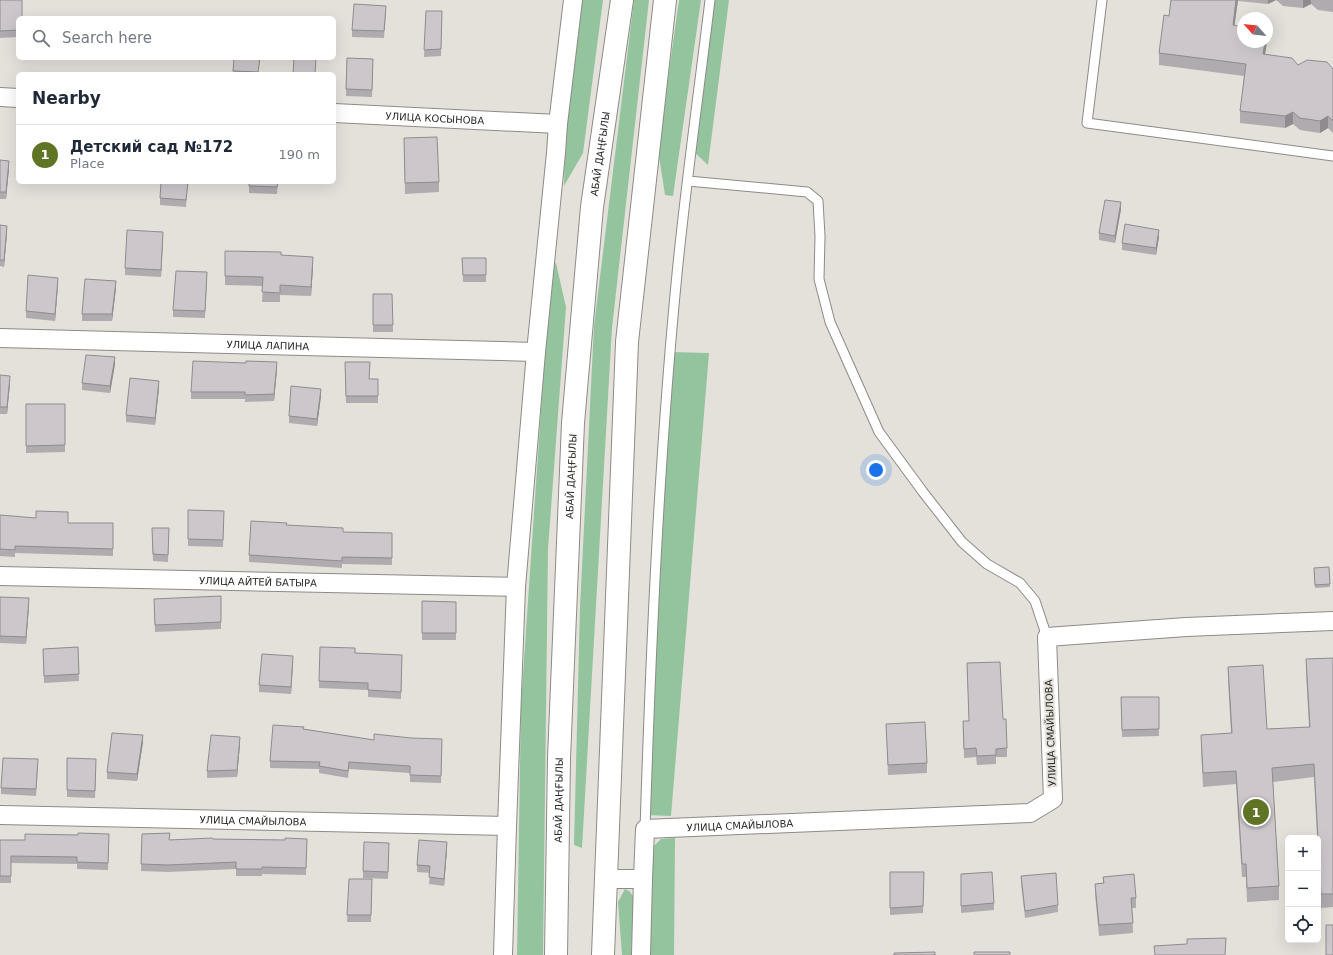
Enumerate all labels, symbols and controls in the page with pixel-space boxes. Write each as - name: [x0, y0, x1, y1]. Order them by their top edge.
- north arrow: [1237, 12, 1273, 48]
- search box: [16, 16, 336, 60]
- icon: search: [30, 27, 52, 49]
- text: Search here: [62, 29, 152, 47]
- text: Nearby: [32, 88, 101, 108]
- street label: УЛИЦА КОСЫНОВА: [385, 111, 485, 126]
- street label: АБАЙ ДАҢҒЫЛЫ: [589, 111, 612, 197]
- text: Детский сад №172: [70, 138, 233, 156]
- text: 1: [40, 147, 50, 162]
- text: 190 m: [278, 147, 320, 162]
- text: Place: [70, 156, 105, 171]
- street label: УЛИЦА ЛАПИНА: [226, 339, 310, 352]
- street label: АБАЙ ДАҢҒЫЛЫ: [564, 433, 579, 519]
- your location: [866, 460, 886, 480]
- street label: УЛИЦА АЙТЕЙ БАТЫРА: [199, 575, 317, 589]
- street label: УЛИЦА СМАЙЫЛОВА: [1042, 679, 1058, 787]
- street label: АБАЙ ДАҢҒЫЛЫ: [552, 757, 565, 843]
- pin: 1: [1243, 797, 1269, 827]
- street label: УЛИЦА СМАЙЫЛОВА: [199, 814, 307, 828]
- street label: УЛИЦА СМАЙЫЛОВА: [686, 818, 794, 833]
- map controls: [1285, 835, 1321, 943]
- button: +: [1285, 835, 1321, 871]
- button: −: [1285, 871, 1321, 907]
- button: locate: [1285, 907, 1321, 943]

